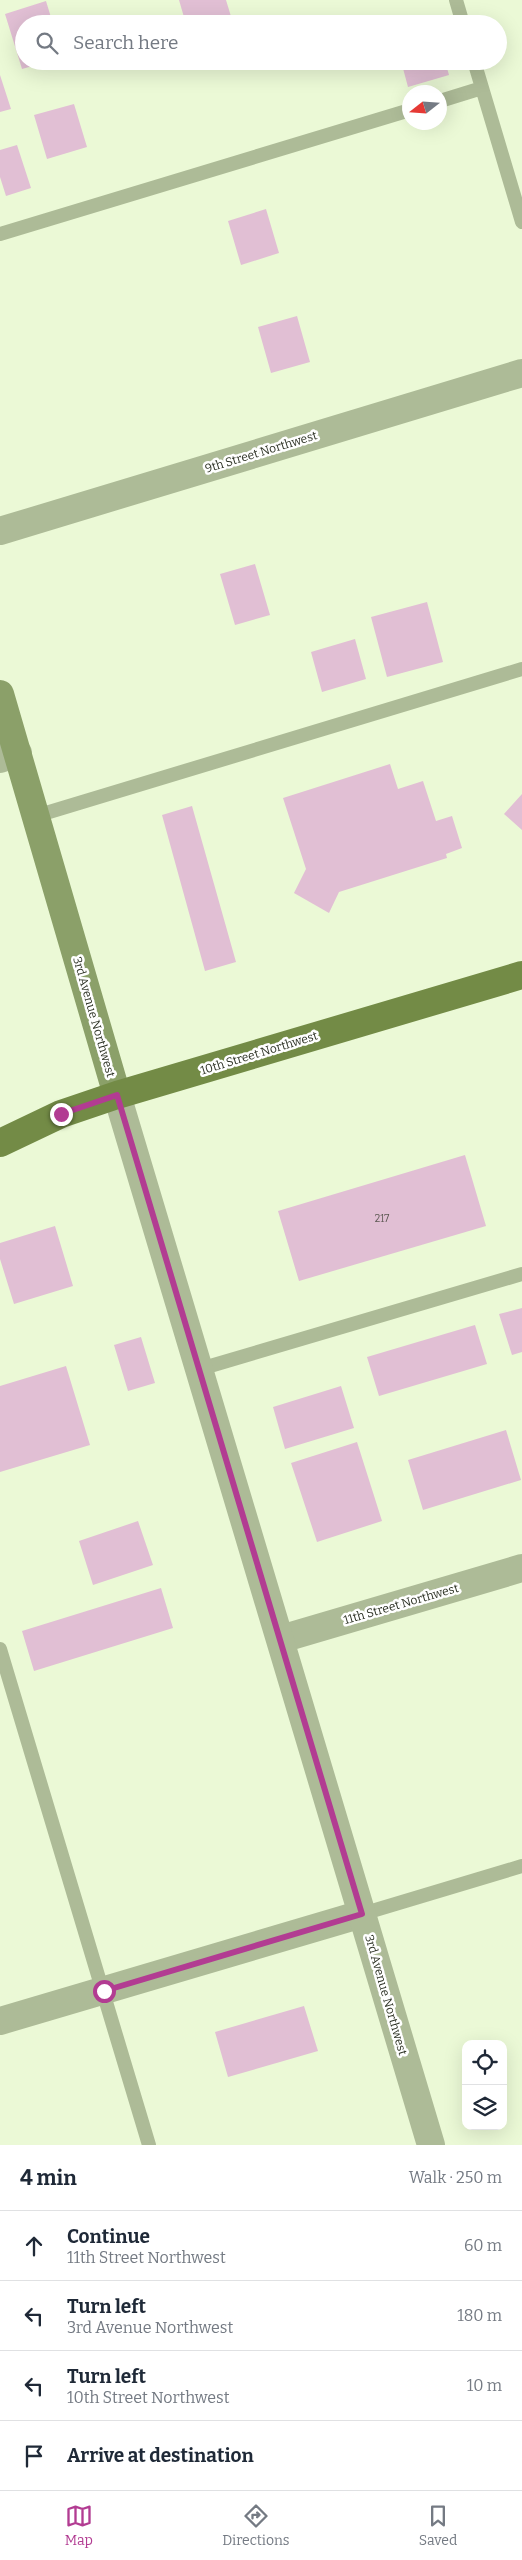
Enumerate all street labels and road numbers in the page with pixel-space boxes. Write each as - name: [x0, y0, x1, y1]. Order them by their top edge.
- street label: 9th Street Northwest: [203, 428, 319, 476]
- street label: 3rd Avenue Northwest: [70, 955, 118, 1079]
- street label: 10th Street Northwest: [199, 1028, 320, 1078]
- street label: 11th Street Northwest: [342, 1581, 461, 1627]
- street label: 3rd Avenue Northwest: [362, 1933, 410, 2057]

